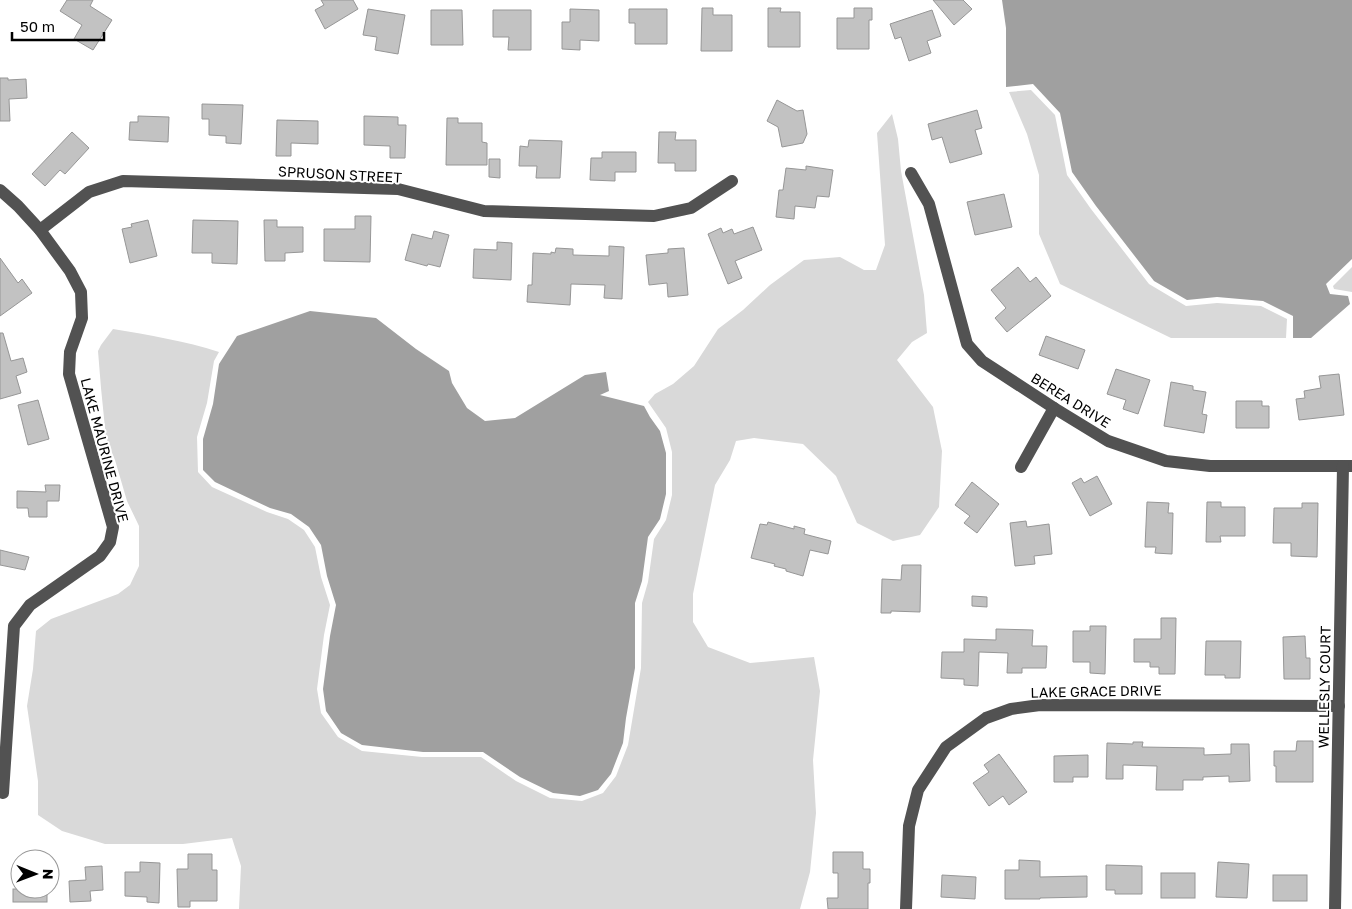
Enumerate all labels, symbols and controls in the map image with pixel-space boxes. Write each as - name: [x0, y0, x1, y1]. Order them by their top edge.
- scale bar: [12, 10, 105, 42]
- text: 50 m: [20, 17, 55, 35]
- street label: SPRUSON STREET: [278, 162, 403, 186]
- street label: BEREA DRIVE: [1028, 369, 1114, 431]
- street label: LAKE MAURINE DRIVE: [78, 376, 132, 524]
- street label: WELLESLY COURT: [1314, 625, 1334, 748]
- street label: LAKE GRACE DRIVE: [1030, 681, 1162, 701]
- north arrow: [10, 849, 60, 899]
- text: N: [40, 869, 57, 880]

